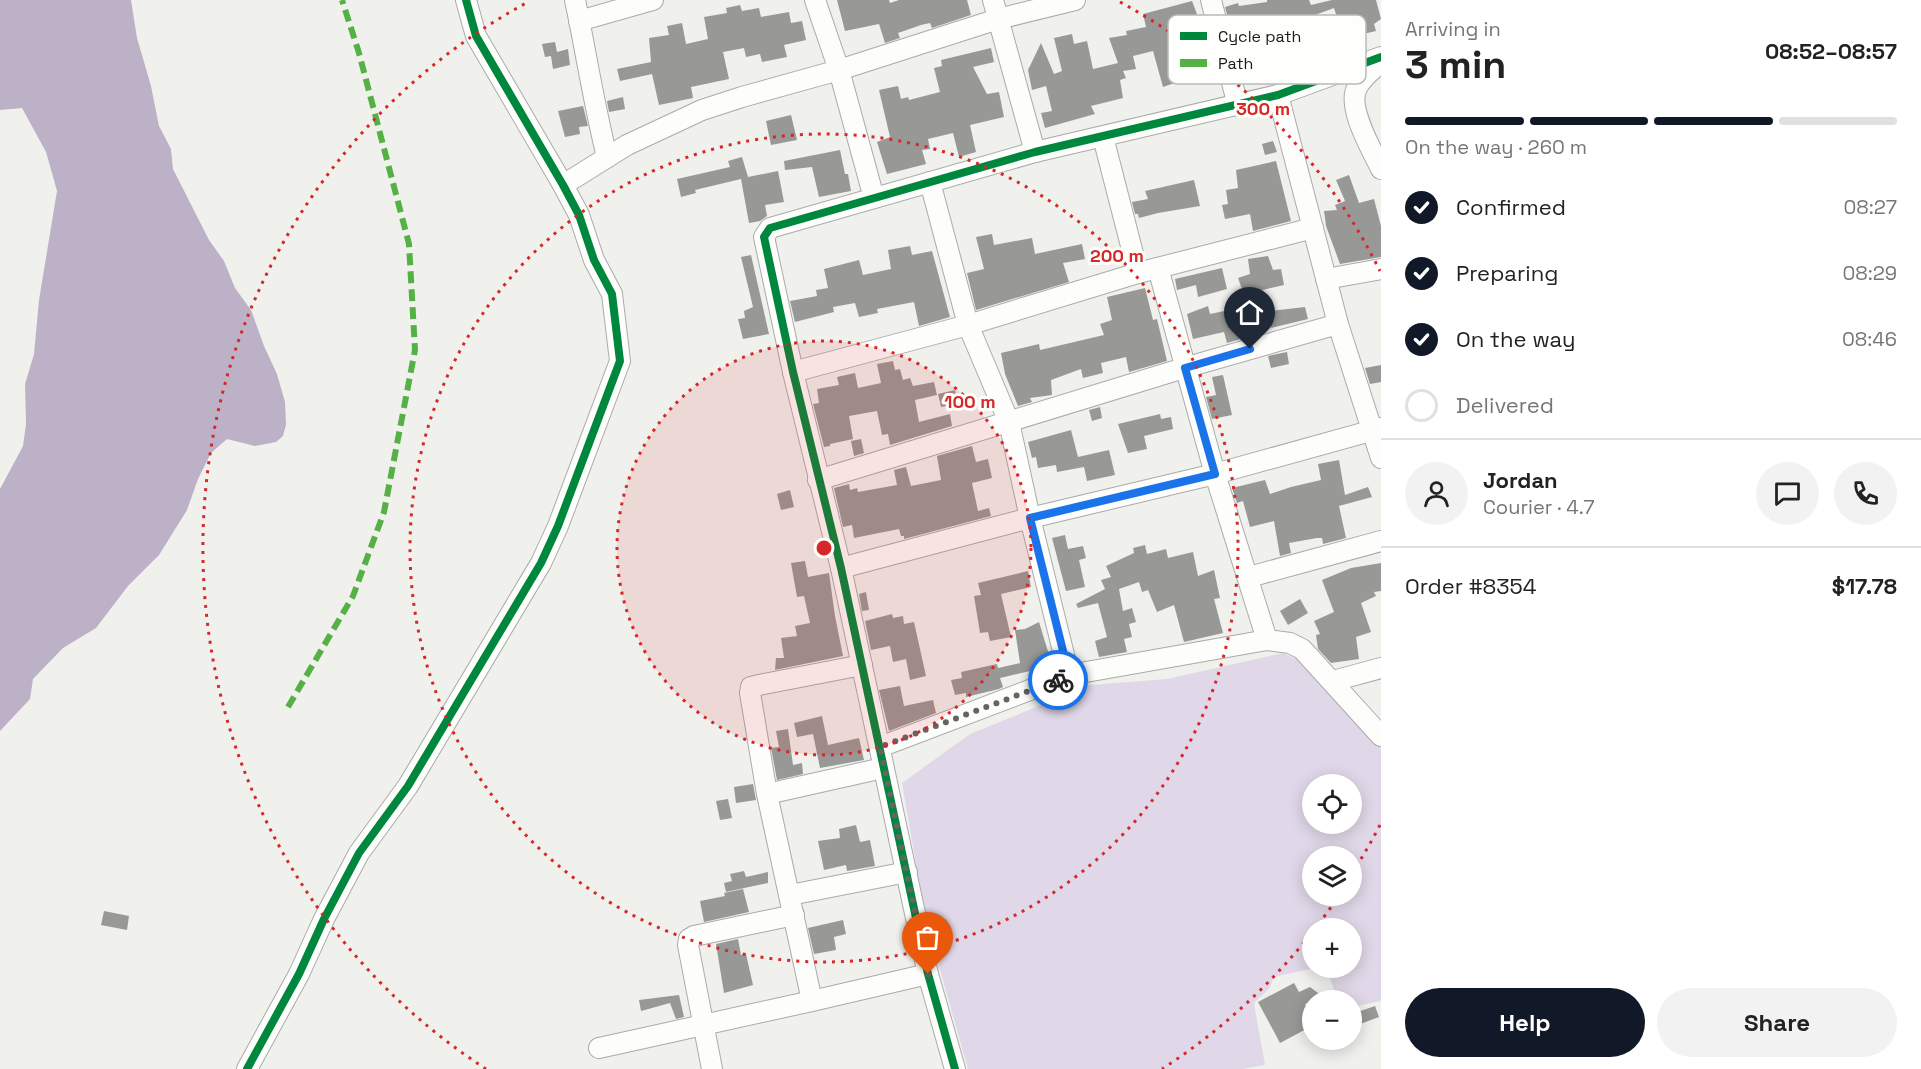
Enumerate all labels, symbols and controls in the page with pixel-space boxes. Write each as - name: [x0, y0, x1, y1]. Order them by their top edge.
- legend: [1168, 15, 1366, 84]
- text: Arriving in: [1405, 16, 1501, 42]
- text: Cycle path: [1218, 26, 1301, 47]
- text: 08:52–08:57: [1765, 37, 1897, 65]
- text: 3 min: [1405, 40, 1506, 89]
- text: Path: [1218, 53, 1253, 74]
- text: 300 m: [1236, 97, 1290, 120]
- text: On the way · 260 m: [1405, 134, 1587, 160]
- icon: check: [1405, 191, 1438, 224]
- text: Confirmed: [1456, 193, 1566, 221]
- text: 08:27: [1843, 194, 1897, 220]
- text: 200 m: [1090, 244, 1144, 267]
- icon: check: [1405, 257, 1438, 290]
- text: Preparing: [1456, 259, 1558, 287]
- text: 08:29: [1842, 260, 1897, 286]
- pin: [1224, 287, 1275, 349]
- icon: home: [1233, 296, 1266, 329]
- icon: check: [1405, 323, 1438, 356]
- text: On the way: [1456, 325, 1575, 353]
- text: 08:46: [1842, 326, 1897, 352]
- text: 100 m: [944, 390, 996, 413]
- text: Delivered: [1456, 391, 1554, 419]
- button: person: [1405, 462, 1468, 525]
- button: chat: [1756, 462, 1819, 525]
- button: phone: [1834, 462, 1897, 525]
- text: Jordan: [1483, 466, 1558, 494]
- text: Courier · 4.7: [1483, 494, 1594, 520]
- centre of rings: [814, 538, 834, 558]
- text: Order #8354: [1405, 572, 1537, 600]
- text: $17.78: [1832, 572, 1897, 600]
- courier: [1028, 650, 1088, 710]
- icon: bike: [1042, 664, 1075, 697]
- map controls: [1302, 774, 1362, 1050]
- button: locate: [1302, 774, 1362, 834]
- button: layers: [1302, 846, 1362, 906]
- pin: [902, 912, 953, 974]
- button: +: [1302, 918, 1362, 978]
- icon: bag: [911, 921, 944, 954]
- button: Help: [1405, 988, 1645, 1057]
- button: Share: [1657, 988, 1897, 1057]
- button: −: [1302, 990, 1362, 1050]

